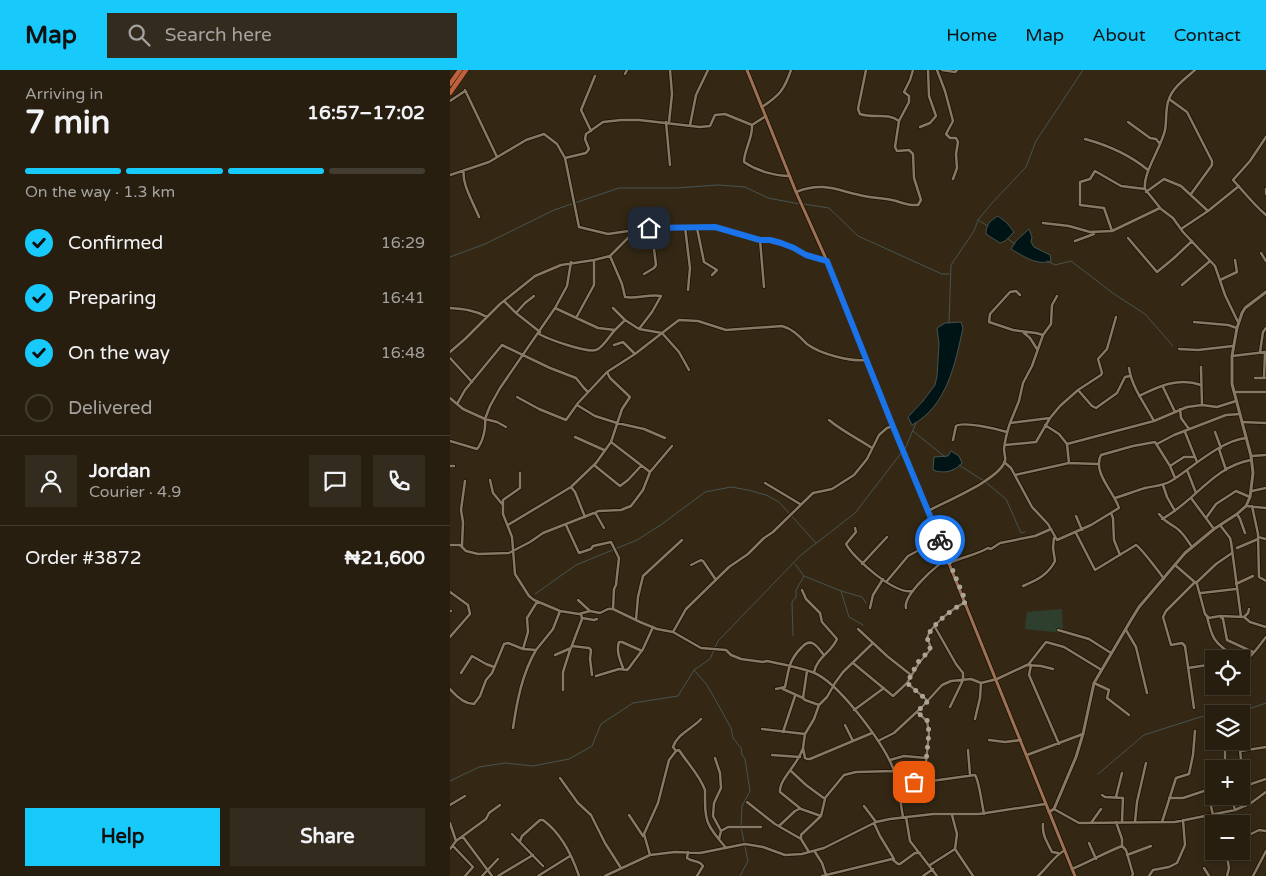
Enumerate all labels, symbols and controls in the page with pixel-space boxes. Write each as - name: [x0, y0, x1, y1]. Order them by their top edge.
- search box: [107, 13, 457, 58]
- text: Map: [25, 21, 77, 50]
- icon: search: [125, 21, 153, 49]
- text: Search here: [165, 24, 272, 46]
- text: Home: [946, 24, 997, 46]
- text: Map: [1025, 24, 1064, 46]
- text: About: [1092, 24, 1146, 46]
- text: Contact: [1174, 24, 1241, 46]
- text: Arriving in: [25, 84, 103, 104]
- text: 16:57–17:02: [307, 102, 425, 124]
- text: 7 min: [25, 104, 110, 142]
- text: On the way · 1.3 km: [25, 182, 175, 202]
- pin: [628, 207, 670, 249]
- icon: home: [635, 214, 663, 242]
- icon: check: [25, 229, 53, 257]
- text: Confirmed: [68, 232, 163, 254]
- text: 16:29: [381, 233, 425, 253]
- icon: check: [25, 284, 53, 312]
- text: Preparing: [68, 287, 157, 309]
- text: 16:41: [381, 288, 425, 308]
- icon: check: [25, 339, 53, 367]
- text: On the way: [68, 342, 170, 364]
- text: 16:48: [381, 343, 425, 363]
- text: Delivered: [68, 397, 153, 419]
- button: person: [25, 455, 77, 507]
- button: chat: [309, 455, 361, 507]
- button: phone: [373, 455, 425, 507]
- text: Jordan: [89, 460, 151, 482]
- text: Courier · 4.9: [89, 482, 181, 502]
- courier: [915, 515, 965, 565]
- icon: bike: [926, 526, 954, 554]
- text: Order #3872: [25, 547, 142, 569]
- text: ₦21,600: [344, 547, 425, 569]
- map controls: [1205, 650, 1250, 860]
- button: locate: [1205, 650, 1250, 695]
- button: layers: [1205, 705, 1250, 750]
- button: +: [1205, 760, 1250, 805]
- pin: [893, 761, 935, 803]
- icon: bag: [900, 768, 928, 796]
- button: Help: [25, 808, 220, 866]
- button: Share: [230, 808, 425, 866]
- button: −: [1205, 815, 1250, 860]

